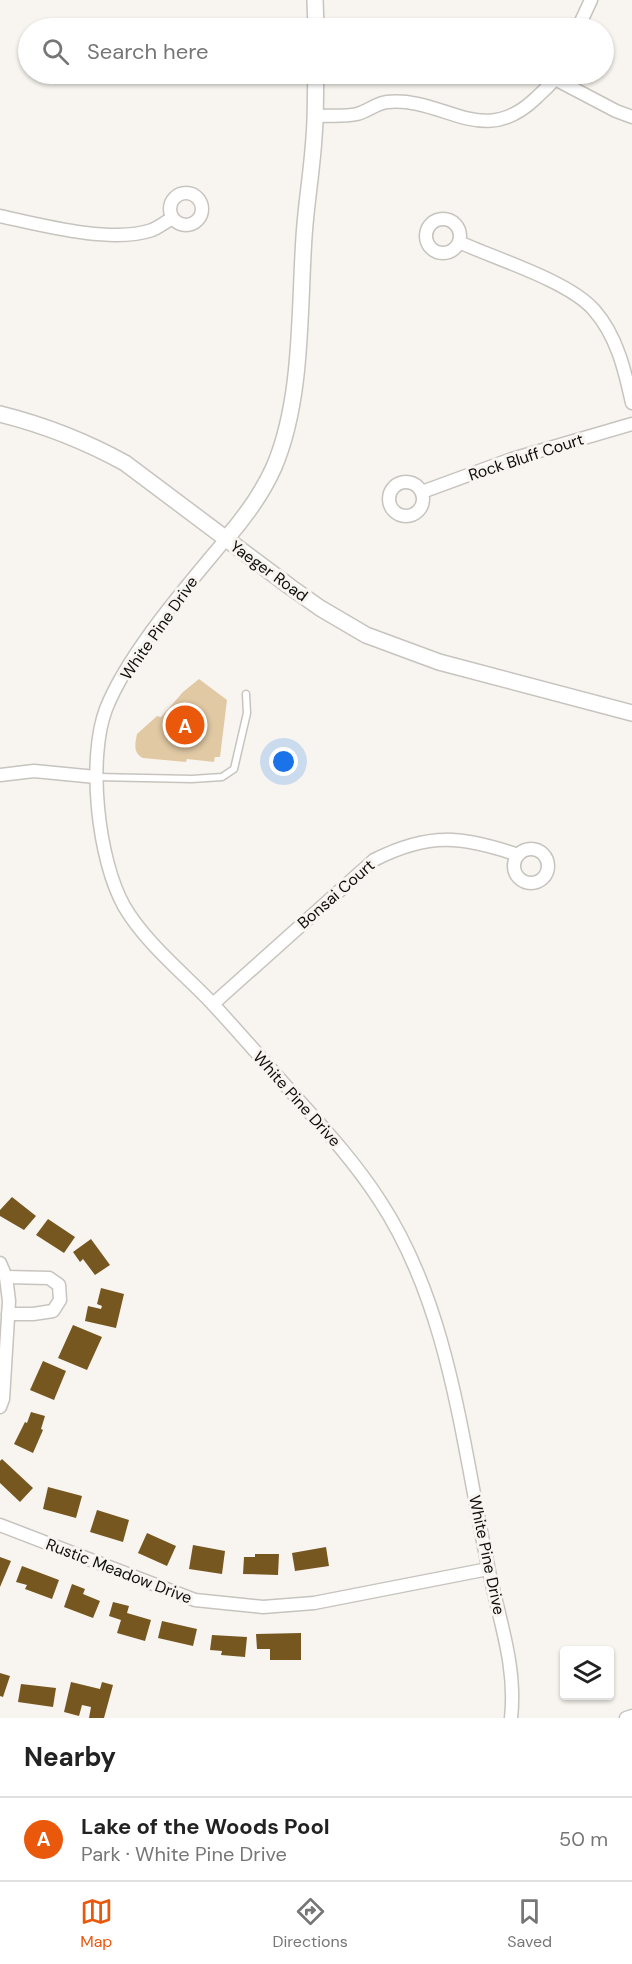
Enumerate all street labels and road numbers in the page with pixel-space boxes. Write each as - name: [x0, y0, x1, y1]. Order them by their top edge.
- street label: Rock Bluff Court: [466, 428, 586, 486]
- street label: Yaeger Road: [226, 536, 312, 606]
- street label: White Pine Drive: [116, 572, 202, 684]
- street label: Bonsai Court: [293, 855, 379, 933]
- street label: White Pine Drive: [249, 1047, 345, 1151]
- street label: White Pine Drive: [464, 1493, 510, 1617]
- street label: Rustic Meadow Drive: [43, 1533, 195, 1609]

